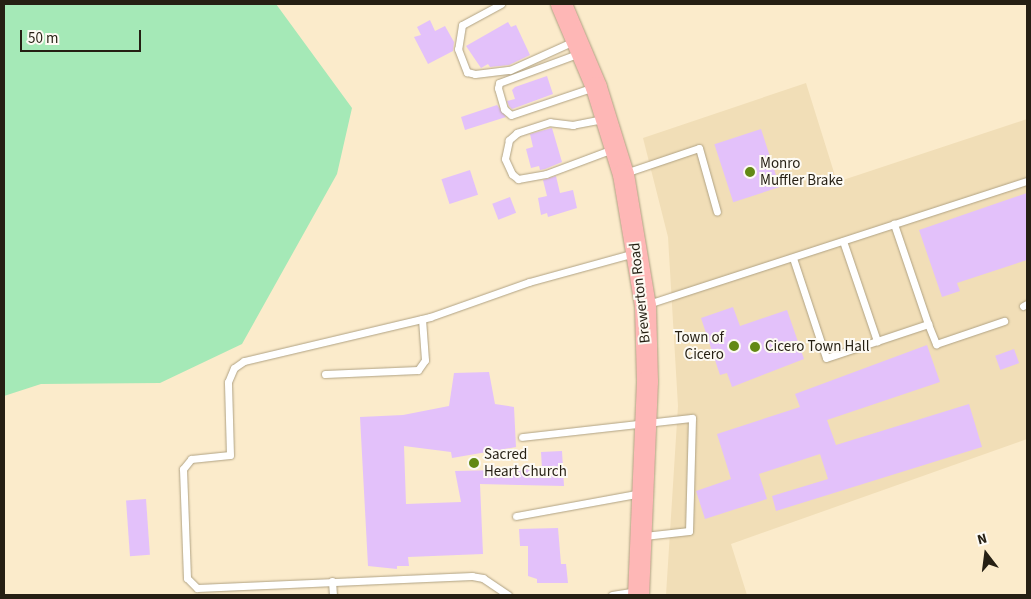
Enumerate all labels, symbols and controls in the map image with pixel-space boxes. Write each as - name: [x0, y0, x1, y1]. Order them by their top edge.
- scale bar: [22, 20, 144, 52]
- text: 50 m: [28, 28, 58, 49]
- place label: Monro Muffler Brake: [760, 154, 843, 189]
- marker: Monro Muffler Brake: [744, 166, 756, 178]
- street label: Brewerton Road: [626, 242, 654, 344]
- place label: Town of Cicero: [674, 328, 724, 363]
- place label: Cicero Town Hall: [765, 338, 870, 356]
- marker: Town of Cicero: [728, 340, 740, 352]
- marker: Cicero Town Hall: [749, 341, 761, 353]
- place label: Sacred Heart Church: [484, 445, 567, 480]
- marker: Sacred Heart Church: [468, 457, 480, 469]
- north arrow: [961, 529, 1011, 579]
- text: N: [975, 529, 989, 550]

